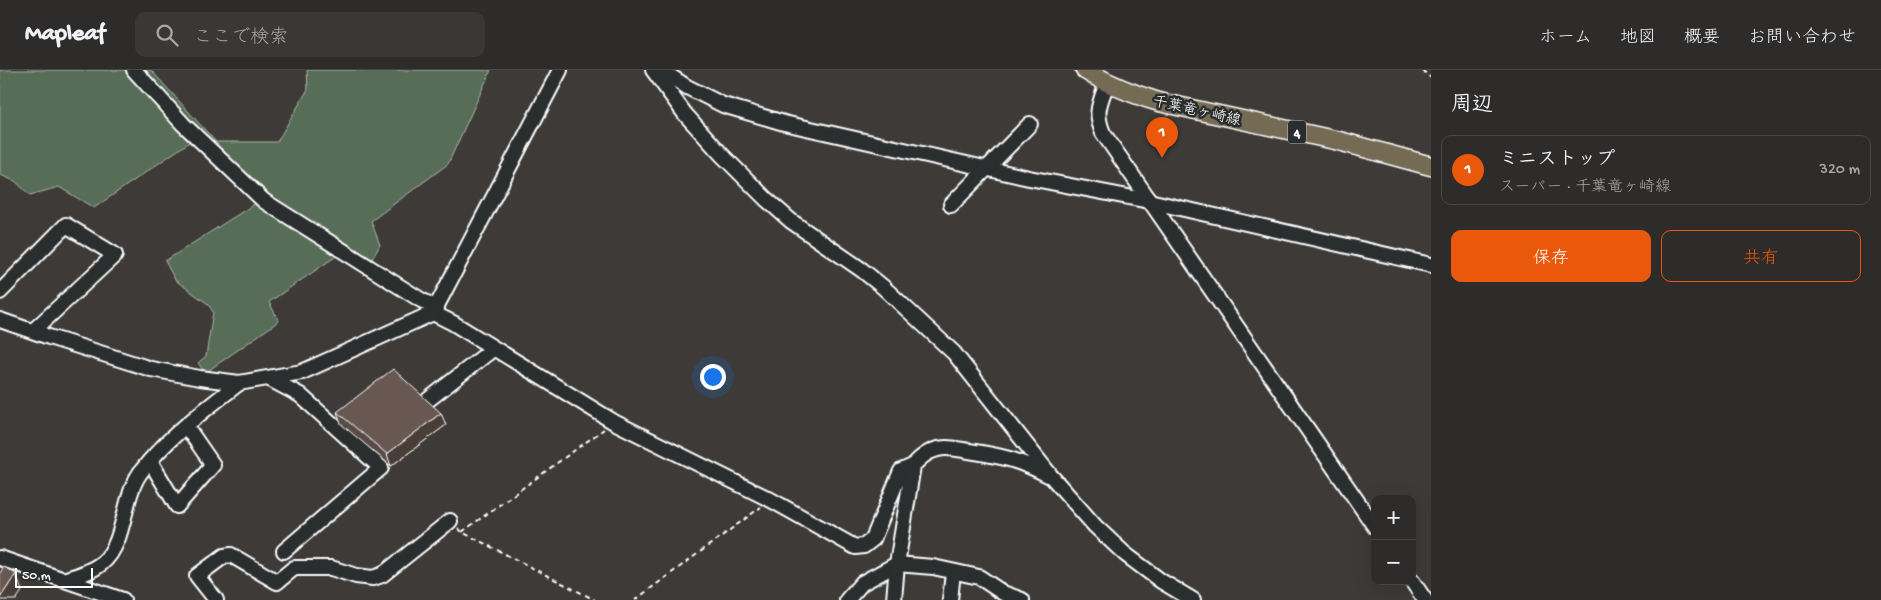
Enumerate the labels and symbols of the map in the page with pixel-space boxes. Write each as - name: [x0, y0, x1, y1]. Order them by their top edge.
- street label: 千葉竜ヶ崎線: [1151, 92, 1243, 131]
- pin: 1: [1146, 117, 1178, 158]
- road number: 4: [1288, 121, 1306, 144]
- your location: [700, 364, 726, 390]
- scale bar: [15, 565, 92, 588]

